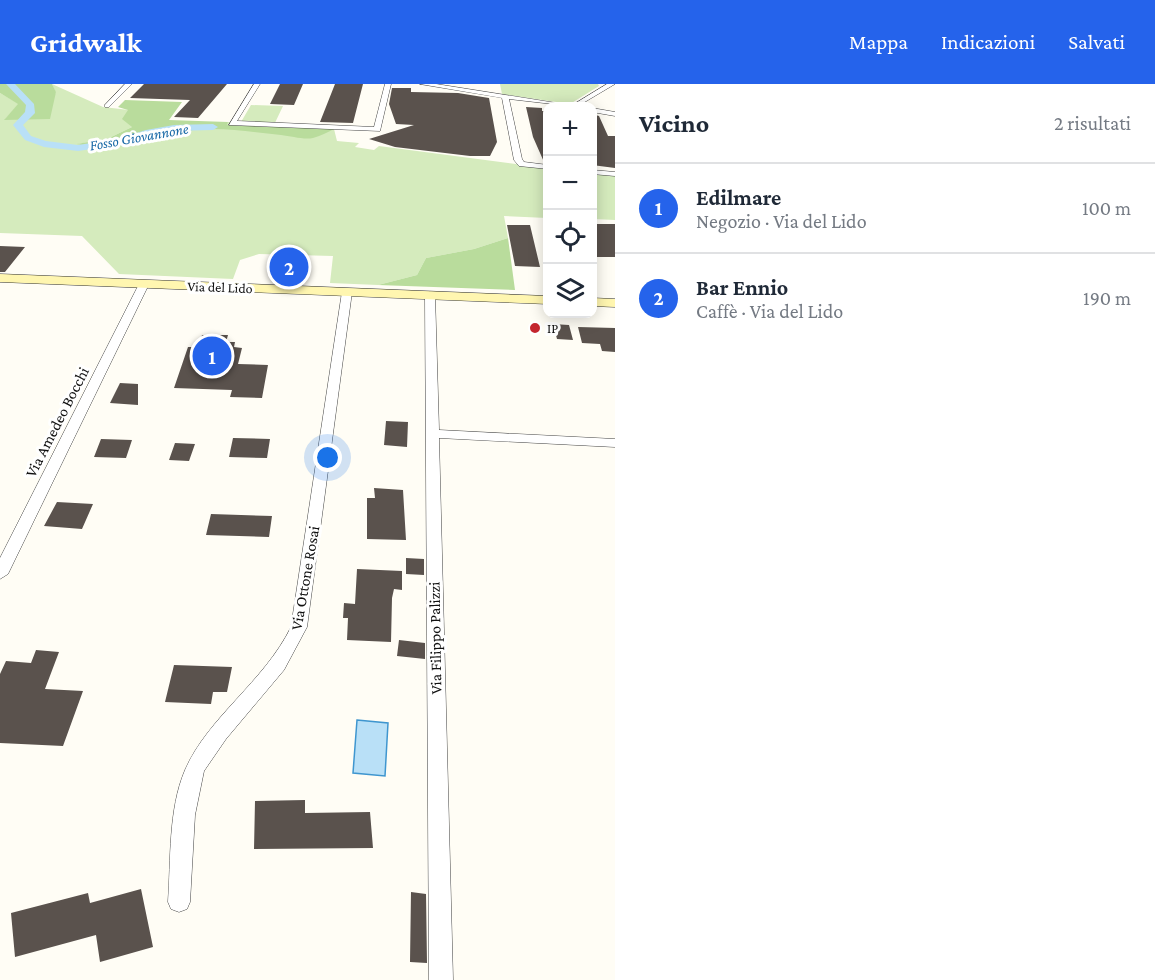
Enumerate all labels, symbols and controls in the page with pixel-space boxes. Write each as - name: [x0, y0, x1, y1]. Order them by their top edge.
- text: Gridwalk: [30, 27, 142, 58]
- text: Mappa: [849, 30, 908, 54]
- text: Indicazioni: [941, 30, 1035, 54]
- text: Salvati: [1068, 30, 1125, 54]
- map controls: [543, 102, 597, 318]
- button: +: [543, 102, 597, 156]
- text: Vicino: [639, 109, 709, 138]
- text: 2 risultati: [1054, 112, 1131, 134]
- water label: Fosso Giovannone: [88, 120, 190, 154]
- button: −: [543, 156, 597, 210]
- text: Edilmare: [696, 185, 781, 210]
- text: 1: [655, 197, 662, 219]
- text: 100 m: [1082, 197, 1131, 219]
- button: locate: [543, 210, 597, 264]
- text: Negozio · Via del Lido: [696, 210, 867, 232]
- pin: 2: [270, 244, 308, 290]
- button: layers: [543, 264, 597, 318]
- text: Bar Ennio: [696, 275, 788, 300]
- street label: Via del Lido: [187, 278, 253, 296]
- text: 2: [653, 287, 664, 309]
- text: 190 m: [1083, 287, 1131, 309]
- text: Caffè · Via del Lido: [696, 300, 843, 322]
- place label: IP: [547, 320, 558, 336]
- marker: IP: [528, 321, 542, 335]
- pin: 1: [192, 334, 232, 378]
- street label: Via Amedeo Bocchi: [22, 364, 92, 480]
- your location: [313, 443, 342, 472]
- street label: Via Ottone Rosai: [287, 524, 323, 632]
- street label: Via Filippo Palizzi: [426, 581, 445, 695]

